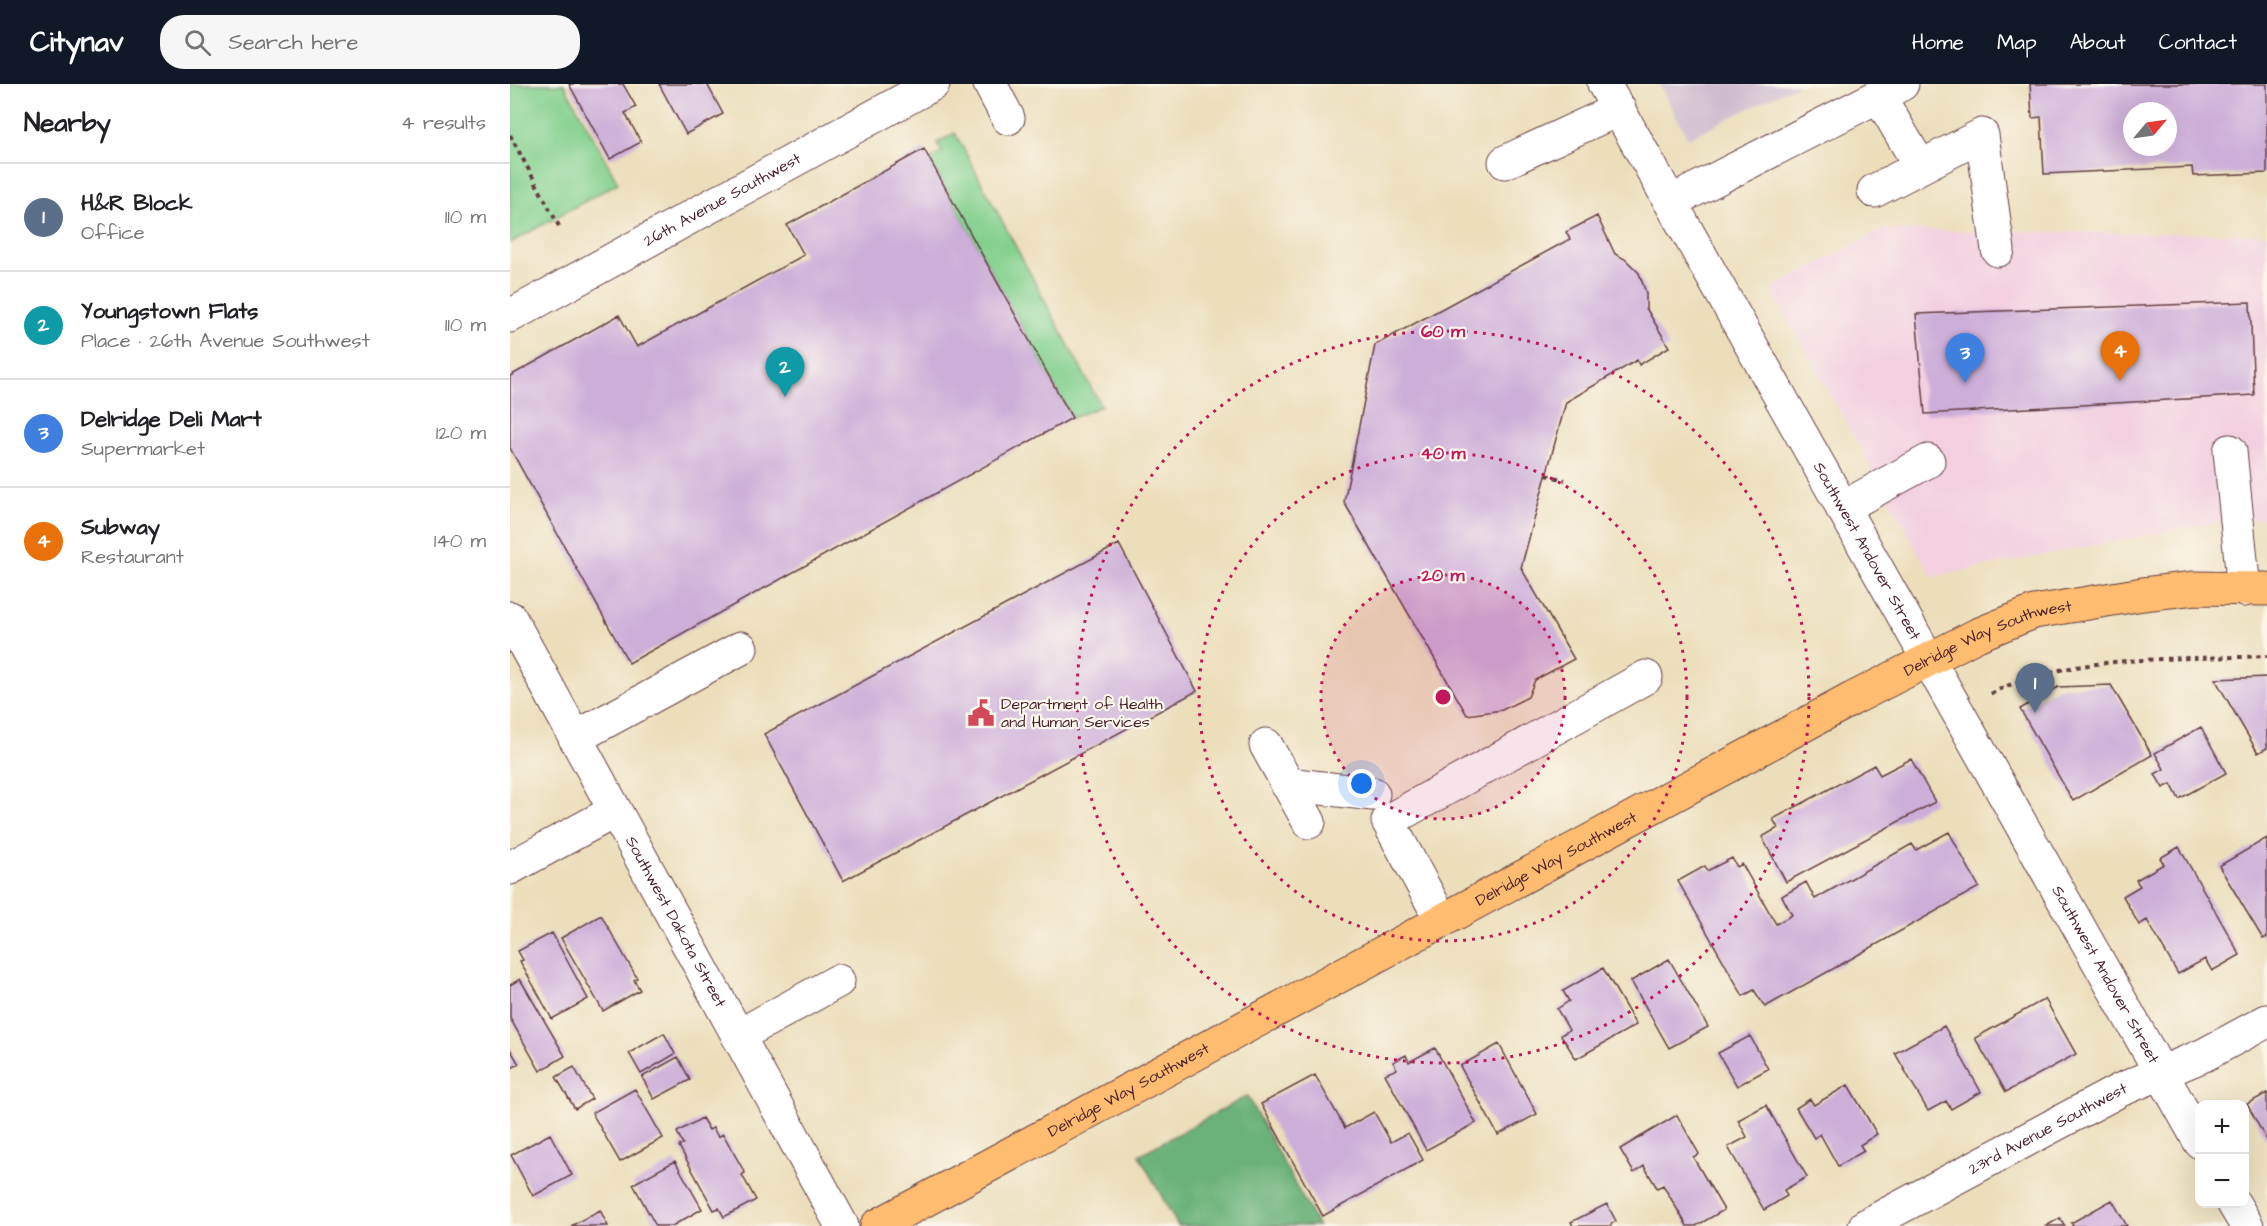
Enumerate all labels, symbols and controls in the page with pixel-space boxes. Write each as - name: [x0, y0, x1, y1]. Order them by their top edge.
- search box: [160, 15, 580, 69]
- text: Citynav: [30, 23, 124, 62]
- icon: search: [181, 26, 214, 59]
- text: Search here: [229, 27, 358, 58]
- text: Home: [1912, 28, 1964, 57]
- text: Map: [1997, 28, 2037, 57]
- text: About: [2070, 28, 2126, 57]
- text: Contact: [2159, 28, 2237, 57]
- north arrow: [2123, 102, 2177, 156]
- text: Nearby: [24, 105, 111, 141]
- text: 4 results: [401, 109, 486, 137]
- street label: 26th Avenue Southwest: [640, 147, 805, 252]
- text: H&R Block: [81, 188, 192, 219]
- text: 1: [42, 203, 45, 231]
- text: 110 m: [445, 203, 486, 231]
- text: Office: [81, 219, 145, 247]
- text: Youngstown Flats: [81, 296, 258, 327]
- text: 2: [38, 311, 49, 339]
- text: 110 m: [445, 311, 486, 339]
- text: 60 m: [1421, 319, 1466, 344]
- text: Place · 26th Avenue Southwest: [81, 327, 370, 355]
- pin: 4: [2100, 332, 2140, 381]
- pin: 3: [1946, 334, 1984, 383]
- pin: 2: [766, 348, 804, 397]
- text: Delridge Deli Mart: [81, 404, 262, 435]
- text: 3: [38, 419, 49, 447]
- text: 120 m: [436, 419, 486, 447]
- text: Supermarket: [81, 435, 205, 463]
- text: 40 m: [1421, 441, 1466, 466]
- street label: Southwest Andover Street: [1808, 458, 1926, 645]
- text: Subway: [81, 512, 160, 543]
- text: 4: [37, 527, 50, 555]
- text: 140 m: [434, 527, 486, 555]
- text: Restaurant: [81, 543, 184, 571]
- text: 20 m: [1421, 563, 1465, 588]
- street label: Delridge Way Southwest: [1900, 595, 2074, 682]
- pin: 1: [2016, 664, 2054, 713]
- centre of rings: [1433, 687, 1453, 707]
- place label: Department of Health and Human Services: [1001, 693, 1163, 733]
- public building icon: Department of Health and Human Services: [966, 698, 996, 728]
- your location: [1347, 769, 1376, 798]
- street label: Delridge Way Southwest: [1471, 806, 1641, 912]
- street label: Southwest Dakota Street: [620, 832, 732, 1012]
- street label: Southwest Andover Street: [2047, 881, 2165, 1068]
- street label: Delridge Way Southwest: [1044, 1037, 1214, 1143]
- street label: 23rd Avenue Southwest: [1964, 1077, 2131, 1180]
- map controls: [2195, 1100, 2249, 1208]
- button: +: [2195, 1100, 2249, 1154]
- button: −: [2195, 1154, 2249, 1208]

